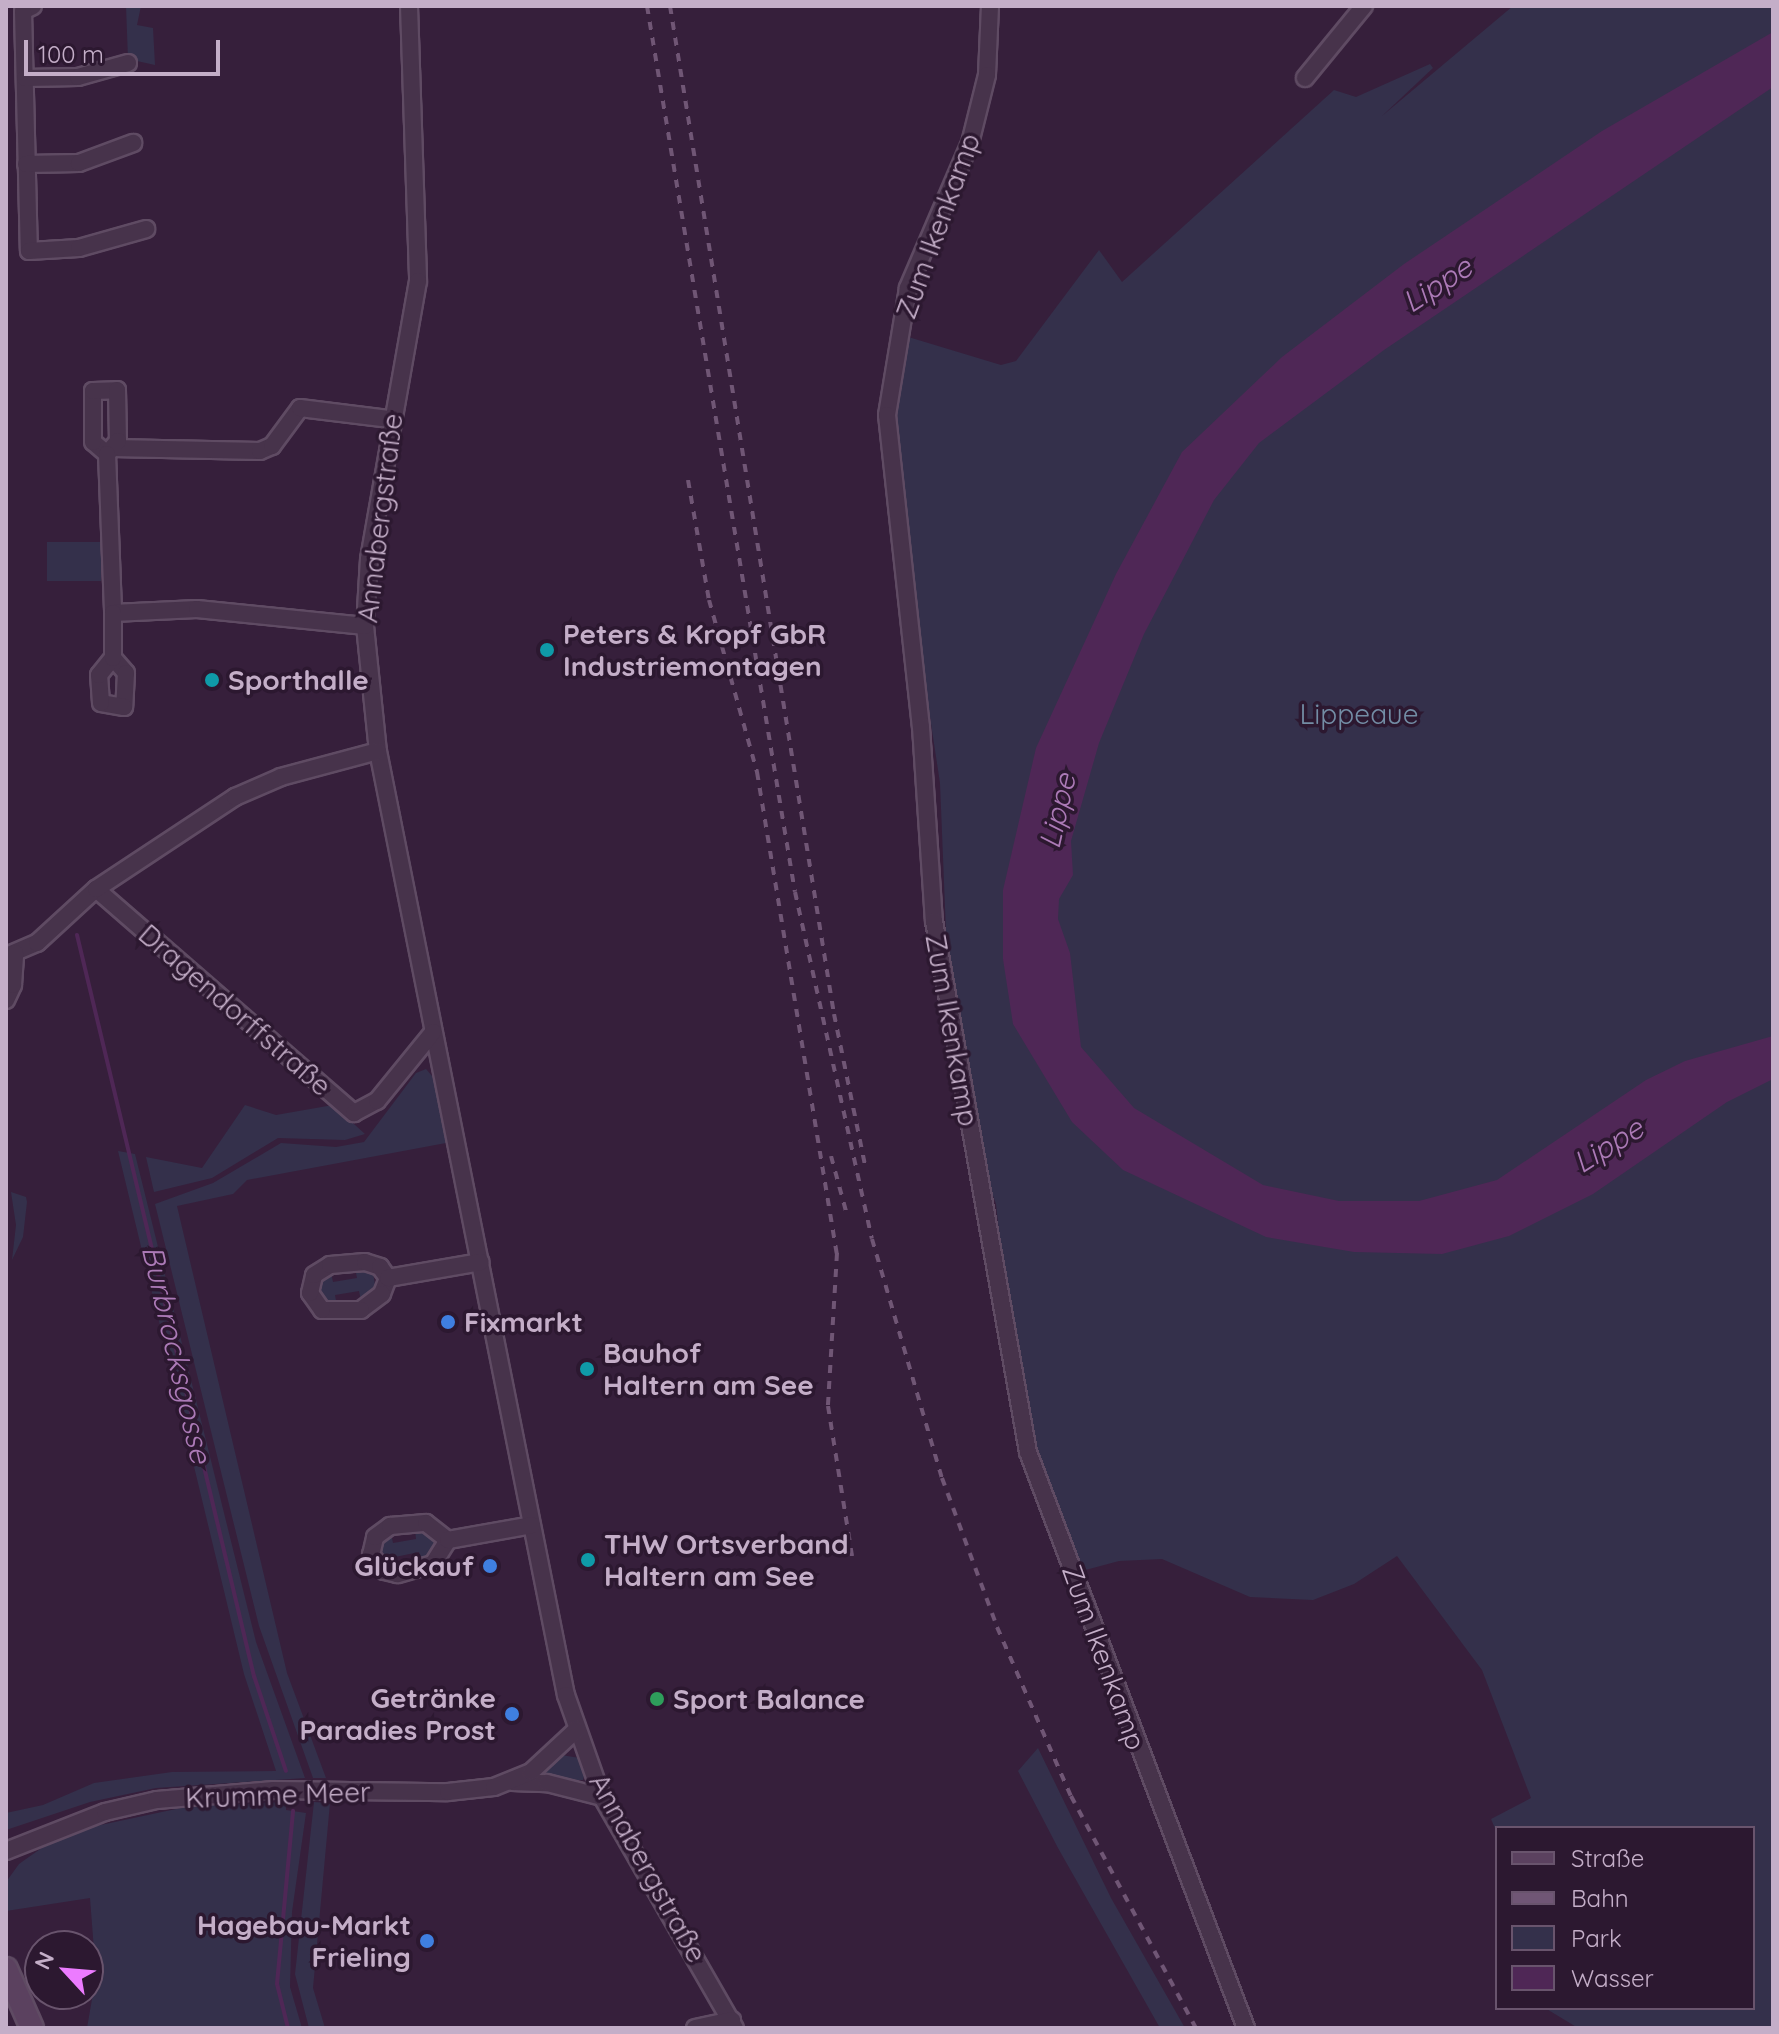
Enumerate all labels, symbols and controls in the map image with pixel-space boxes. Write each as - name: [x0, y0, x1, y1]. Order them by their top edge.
- scale bar: [28, 24, 224, 74]
- text: 100 m: [38, 39, 104, 69]
- street label: Zum Ikenkamp: [889, 129, 987, 323]
- water label: Lippe: [1395, 248, 1479, 320]
- street label: Annabergstraße: [350, 411, 410, 625]
- place label: Peters & Kropf GbR Industriemontagen: [563, 617, 826, 683]
- marker: Peters & Kropf GbR Industriemontagen: [538, 641, 556, 659]
- place label: Sporthalle: [228, 663, 369, 697]
- marker: Sporthalle: [203, 671, 221, 689]
- park label: Lippeaue: [1299, 697, 1419, 731]
- water label: Lippe: [1031, 770, 1083, 852]
- street label: Dragendorffstraße: [132, 917, 338, 1103]
- street label: Zum Ikenkamp: [919, 931, 985, 1129]
- water label: Lippe: [1566, 1110, 1650, 1180]
- water label: Burbrocksgosse: [134, 1242, 220, 1466]
- place label: Fixmarkt: [464, 1305, 583, 1339]
- marker: Fixmarkt: [439, 1313, 457, 1331]
- place label: Bauhof Haltern am See: [603, 1336, 814, 1402]
- marker: Bauhof Haltern am See: [578, 1360, 596, 1378]
- place label: THW Ortsverband Haltern am See: [604, 1527, 849, 1593]
- place label: Glückauf: [354, 1549, 474, 1583]
- marker: THW Ortsverband Haltern am See: [579, 1551, 597, 1569]
- marker: Glückauf: [481, 1557, 499, 1575]
- street label: Zum Ikenkamp: [1055, 1560, 1153, 1754]
- place label: Getränke Paradies Prost: [299, 1681, 496, 1747]
- place label: Sport Balance: [673, 1682, 865, 1716]
- marker: Sport Balance: [648, 1690, 666, 1708]
- marker: Getränke Paradies Prost: [503, 1705, 521, 1723]
- street label: Annabergstraße: [582, 1768, 714, 1968]
- street label: Krumme Meer: [185, 1775, 371, 1815]
- legend: [1495, 1826, 1755, 2010]
- text: Straße: [1571, 1843, 1644, 1873]
- text: Bahn: [1571, 1883, 1629, 1913]
- place label: Hagebau-Markt Frieling: [197, 1908, 411, 1974]
- text: Park: [1571, 1923, 1622, 1953]
- north arrow: [24, 1930, 104, 2010]
- marker: Hagebau-Markt Frieling: [418, 1932, 436, 1950]
- text: N: [28, 1947, 60, 1974]
- text: Wasser: [1571, 1963, 1654, 1993]

